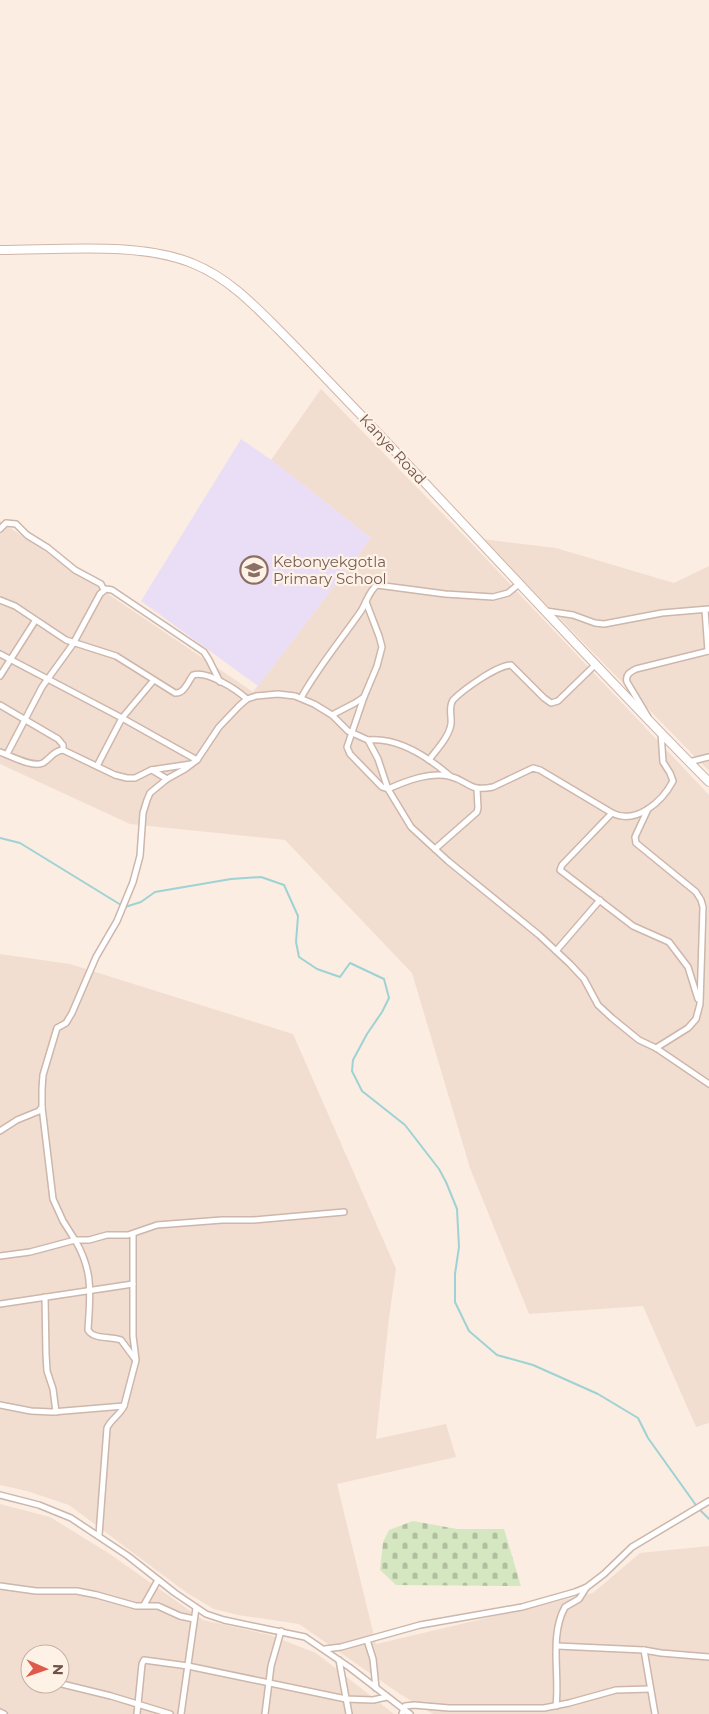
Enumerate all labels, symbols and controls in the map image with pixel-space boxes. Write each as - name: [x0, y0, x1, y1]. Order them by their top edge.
- street label: Kanye Road: [356, 410, 430, 488]
- place label: Kebonyekgotla Primary School: [273, 552, 387, 588]
- school or university icon: Kebonyekgotla Primary School: [239, 555, 269, 585]
- north arrow: [20, 1644, 70, 1694]
- text: N: [49, 1663, 67, 1675]

